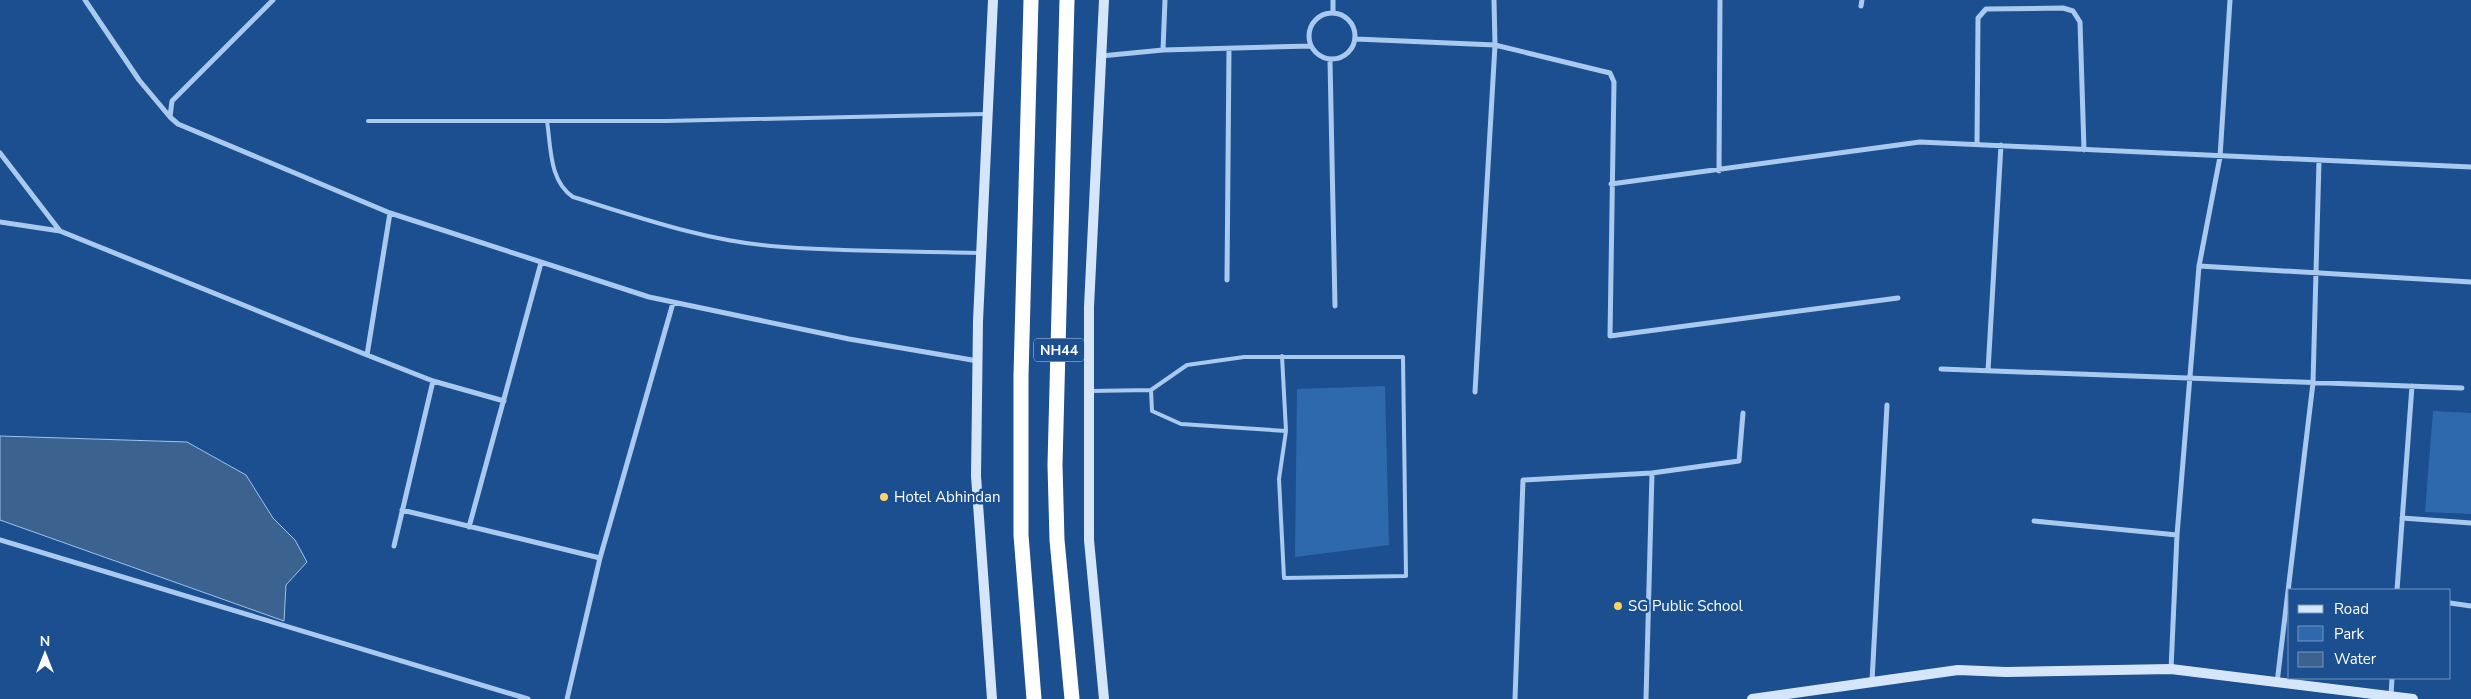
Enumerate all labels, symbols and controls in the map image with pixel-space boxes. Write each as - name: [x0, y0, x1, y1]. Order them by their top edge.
- road number: NH44: [1034, 338, 1084, 362]
- place label: Hotel Abhindan: [894, 487, 1001, 507]
- marker: Hotel Abhindan: [878, 491, 890, 503]
- legend: [2288, 589, 2451, 679]
- place label: SG Public School: [1628, 596, 1744, 616]
- text: Road: [2334, 599, 2369, 619]
- marker: SG Public School: [1612, 600, 1624, 612]
- text: Park: [2334, 624, 2364, 644]
- north arrow: [20, 629, 70, 679]
- text: N: [40, 632, 50, 651]
- text: Water: [2334, 649, 2377, 669]

